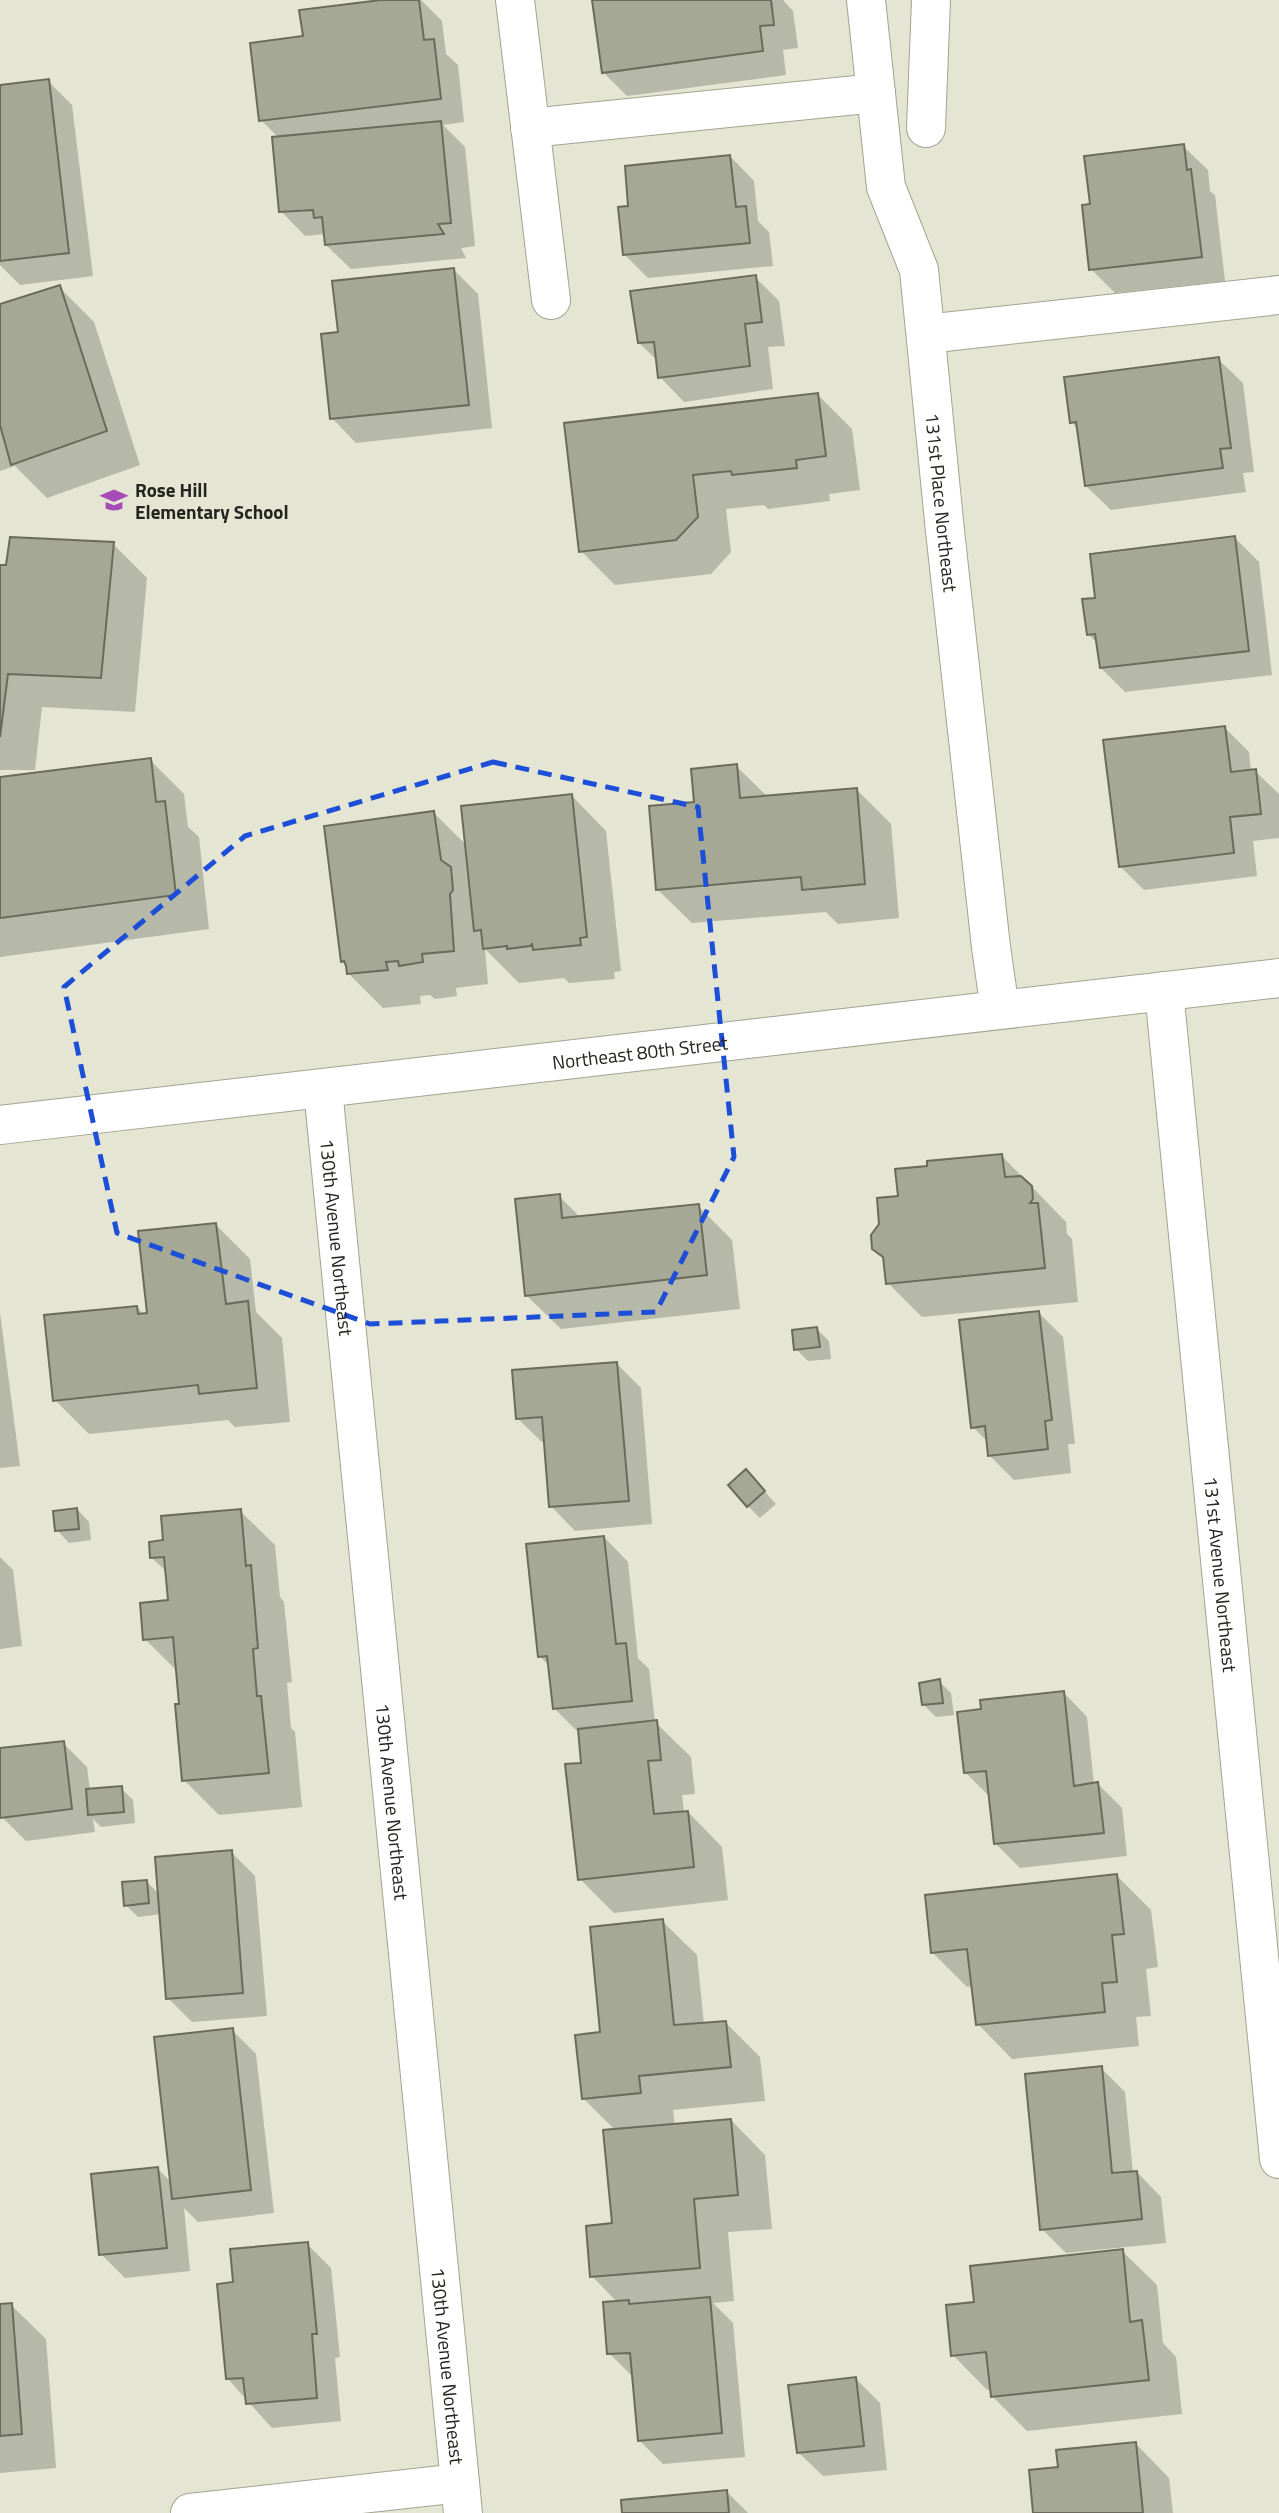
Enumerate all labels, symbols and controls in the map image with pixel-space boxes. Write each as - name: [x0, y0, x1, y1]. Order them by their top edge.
- street label: 131st Place Northeast: [919, 412, 966, 594]
- place label: Rose Hill Elementary School: [135, 475, 289, 526]
- school or university icon: Rose Hill Elementary School: [99, 485, 129, 515]
- street label: Northeast 80th Street: [550, 1027, 729, 1076]
- street label: 130th Avenue Northeast: [313, 1138, 362, 1337]
- street label: 131st Avenue Northeast: [1197, 1475, 1245, 1674]
- street label: 130th Avenue Northeast: [369, 1702, 417, 1902]
- street label: 130th Avenue Northeast: [424, 2266, 473, 2466]

